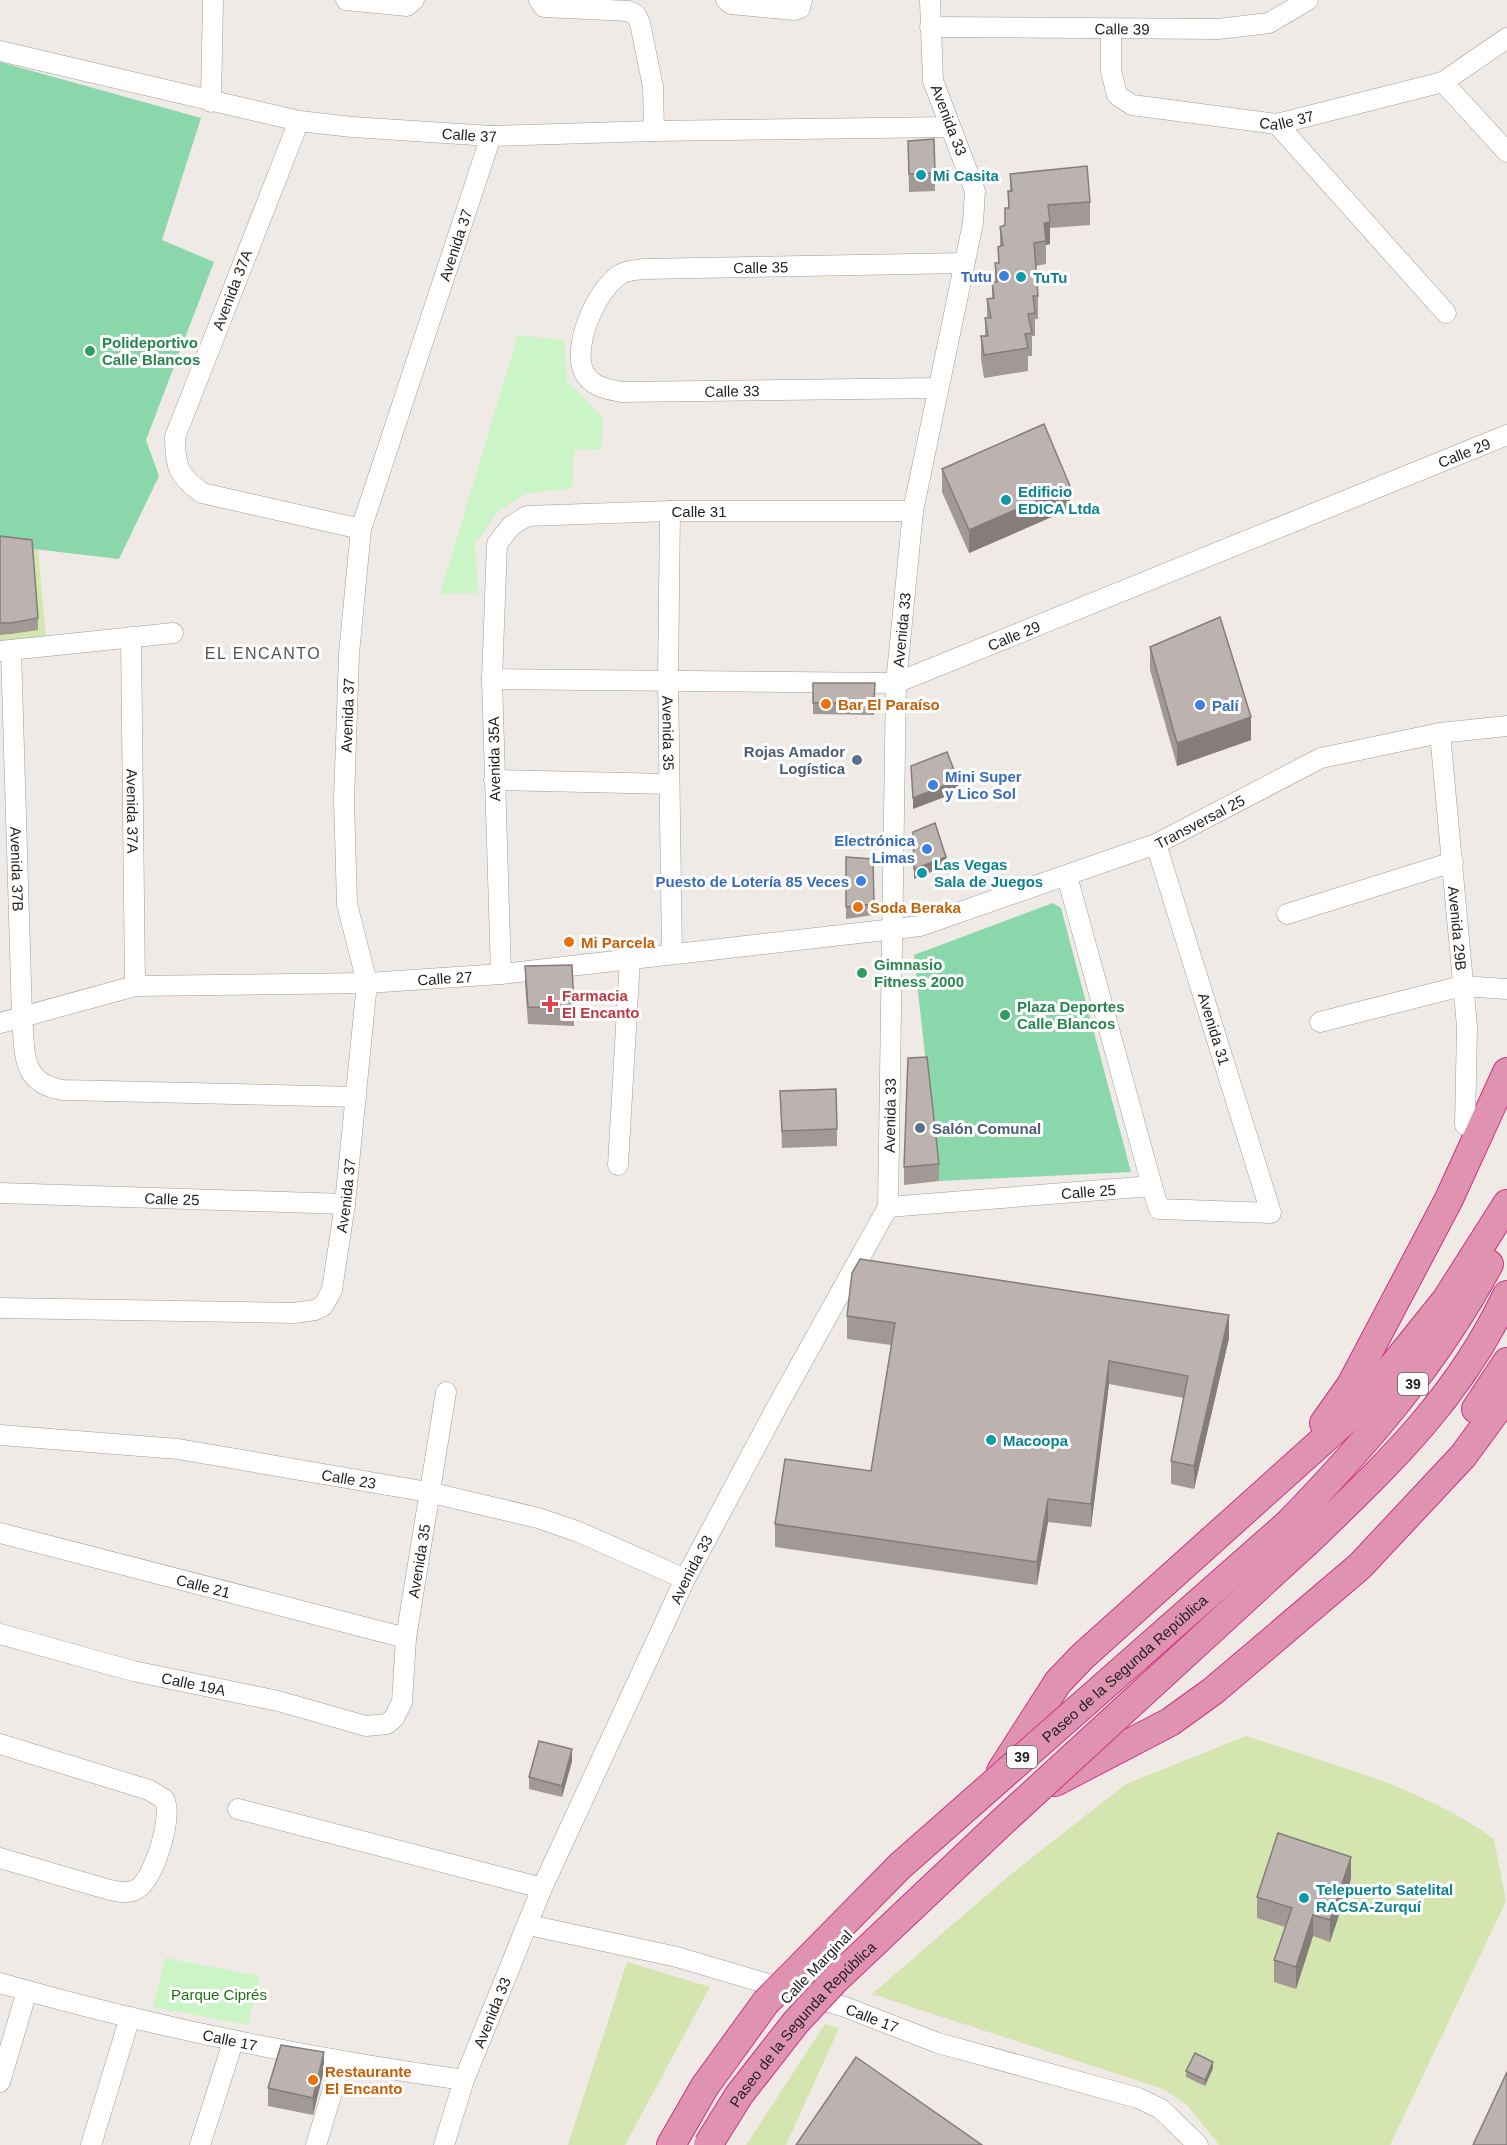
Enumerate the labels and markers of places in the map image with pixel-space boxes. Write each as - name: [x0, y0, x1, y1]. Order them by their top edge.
- place label: Mi Casita: [933, 167, 1000, 184]
- marker: Mi Casita: [914, 168, 928, 182]
- place label: Tutu: [961, 268, 992, 285]
- marker: Tutu: [997, 269, 1011, 283]
- place label: TuTu: [1033, 269, 1067, 286]
- marker: TuTu: [1014, 270, 1028, 284]
- place label: Polideportivo Calle Blancos: [102, 334, 200, 368]
- marker: Polideportivo Calle Blancos: [83, 344, 97, 358]
- place label: Edificio EDICA Ltda: [1018, 483, 1101, 517]
- marker: Edificio EDICA Ltda: [999, 493, 1013, 507]
- place label: Bar El Paraíso: [838, 696, 940, 713]
- marker: Bar El Paraíso: [819, 697, 833, 711]
- place label: Palí: [1212, 697, 1240, 714]
- marker: Palí: [1193, 698, 1207, 712]
- place label: Rojas Amador Logística: [744, 743, 846, 777]
- marker: Rojas Amador Logística: [850, 753, 864, 767]
- place label: Mini Super y Lico Sol: [945, 768, 1022, 802]
- marker: Mini Super y Lico Sol: [926, 778, 940, 792]
- place label: Electrónica Limas: [834, 832, 916, 866]
- marker: Electrónica Limas: [920, 842, 934, 856]
- place label: Las Vegas Sala de Juegos: [934, 856, 1043, 890]
- marker: Las Vegas Sala de Juegos: [915, 866, 929, 880]
- place label: Puesto de Lotería 85 Veces: [656, 873, 849, 890]
- marker: Puesto de Lotería 85 Veces: [854, 874, 868, 888]
- place label: Soda Beraka: [870, 899, 962, 916]
- marker: Soda Beraka: [851, 900, 865, 914]
- place label: Mi Parcela: [581, 934, 656, 951]
- marker: Mi Parcela: [562, 935, 576, 949]
- place label: Gimnasio Fitness 2000: [874, 956, 964, 990]
- marker: Gimnasio Fitness 2000: [855, 966, 869, 980]
- place label: Farmacia El Encanto: [562, 987, 640, 1021]
- marker: Farmacia El Encanto: [543, 997, 557, 1011]
- place label: Plaza Deportes Calle Blancos: [1017, 998, 1125, 1032]
- marker: Plaza Deportes Calle Blancos: [998, 1008, 1012, 1022]
- place label: Salón Comunal: [932, 1120, 1041, 1137]
- marker: Salón Comunal: [913, 1121, 927, 1135]
- place label: Macoopa: [1003, 1432, 1069, 1449]
- marker: Macoopa: [984, 1433, 998, 1447]
- place label: Telepuerto Satelital RACSA-Zurquí: [1316, 1881, 1453, 1915]
- marker: Telepuerto Satelital RACSA-Zurquí: [1297, 1891, 1311, 1905]
- place label: Restaurante El Encanto: [325, 2063, 412, 2097]
- marker: Restaurante El Encanto: [306, 2073, 320, 2087]

